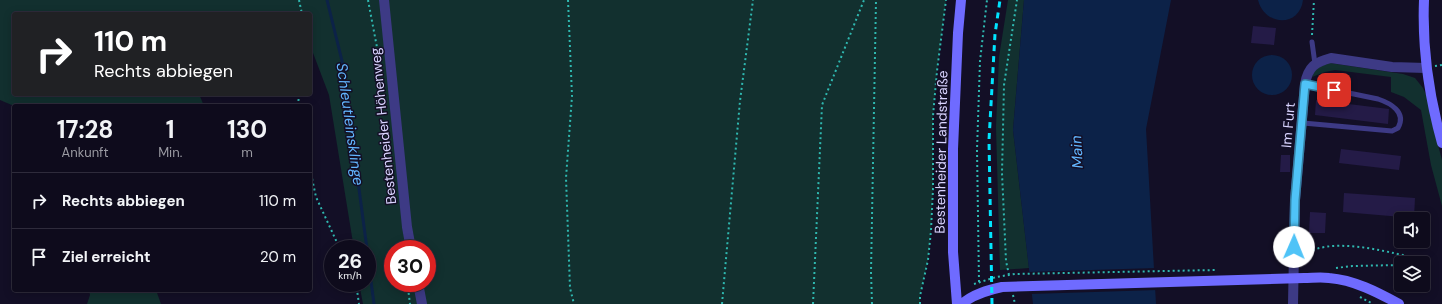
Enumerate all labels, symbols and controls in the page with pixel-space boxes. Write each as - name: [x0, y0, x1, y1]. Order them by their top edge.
- text: 110 m: [94, 23, 167, 60]
- icon: right: [28, 28, 80, 80]
- street label: Bestenheider Höhenweg: [366, 47, 400, 205]
- text: Rechts abbiegen: [94, 59, 233, 83]
- water label: Schleutleinsklinge: [331, 61, 369, 187]
- street label: Bestenheider Landstraße: [931, 70, 951, 234]
- pin: [1317, 73, 1351, 107]
- icon: arrive: [1323, 79, 1345, 101]
- street label: Im Furt: [1277, 101, 1299, 149]
- text: 17:28: [57, 114, 113, 145]
- text: 1: [166, 114, 175, 145]
- text: 130: [227, 114, 267, 145]
- water label: Main: [1066, 135, 1088, 169]
- text: Ankunft: [62, 144, 109, 161]
- text: Min.: [158, 144, 182, 161]
- text: m: [241, 144, 253, 161]
- icon: right: [28, 190, 50, 212]
- text: Rechts abbiegen: [62, 191, 185, 211]
- text: 110 m: [259, 191, 296, 211]
- map controls: [1394, 212, 1430, 292]
- button: sound: [1394, 212, 1430, 248]
- position arrow: [1273, 226, 1315, 268]
- speed limit sign: 30: [384, 240, 436, 292]
- icon: arrive: [28, 246, 50, 268]
- text: Ziel erreicht: [62, 247, 151, 267]
- text: 20 m: [260, 247, 296, 267]
- text: 26: [338, 248, 362, 274]
- button: layers: [1394, 256, 1430, 292]
- text: km/h: [338, 269, 362, 282]

